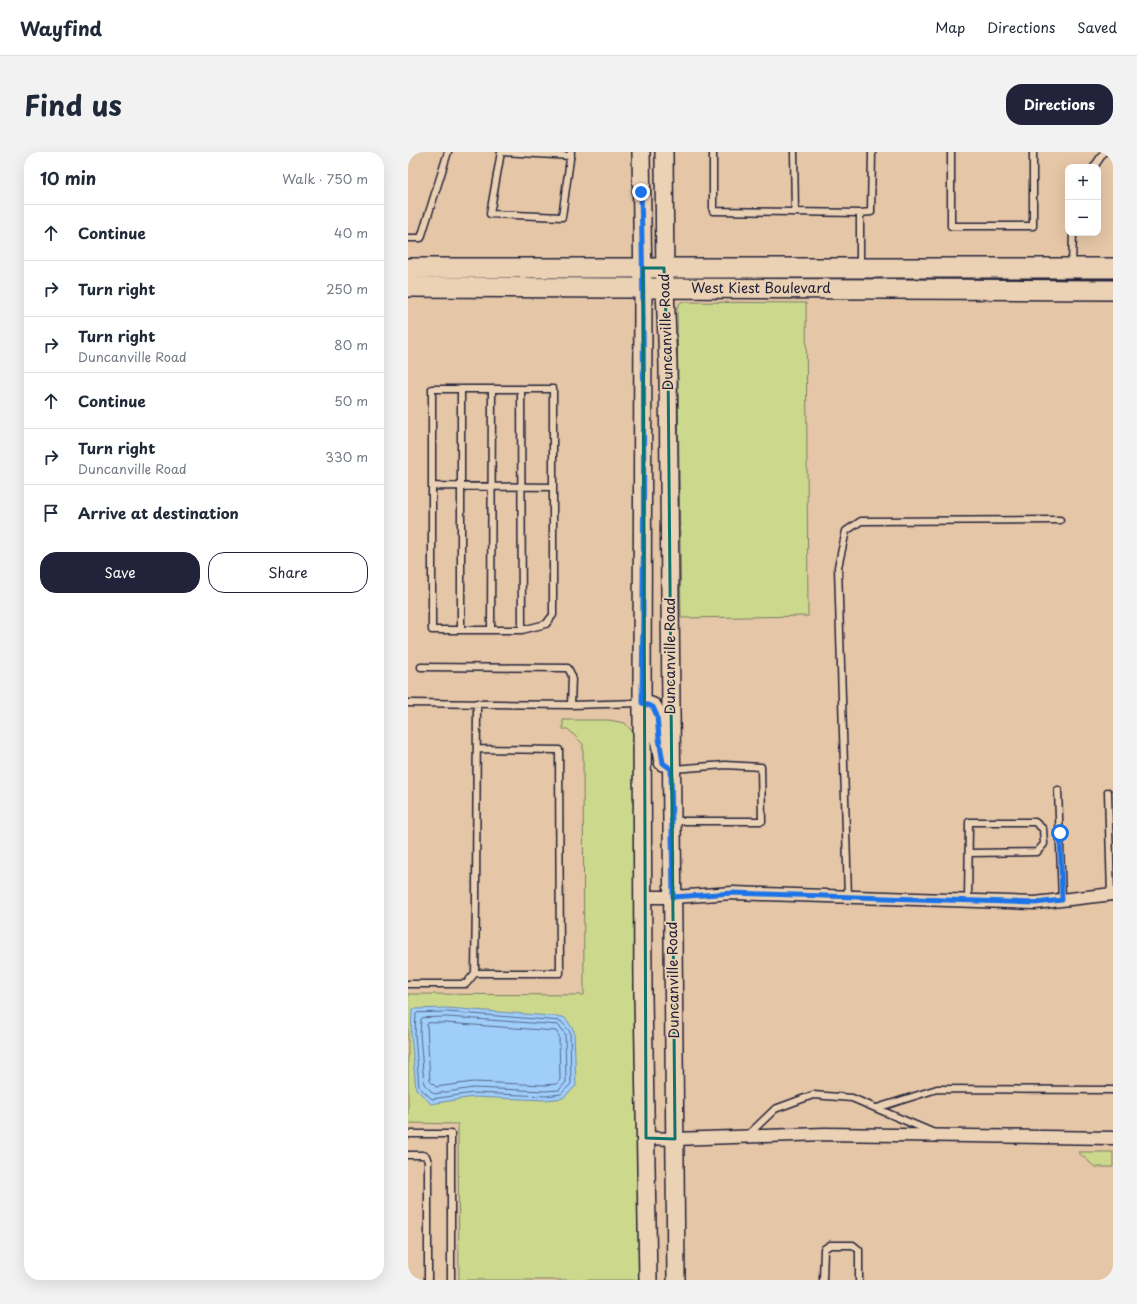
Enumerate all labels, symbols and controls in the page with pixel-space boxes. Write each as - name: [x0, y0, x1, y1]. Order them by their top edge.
- text: Wayfind: [20, 14, 102, 42]
- text: Map: [935, 17, 965, 38]
- text: Directions: [987, 17, 1055, 38]
- text: Saved: [1077, 17, 1117, 38]
- text: Find us: [24, 83, 122, 126]
- button: Directions: [1006, 84, 1113, 125]
- map controls: [1065, 164, 1101, 236]
- button: +: [1065, 164, 1101, 200]
- text: 10 min: [40, 165, 96, 191]
- text: Walk · 750 m: [282, 169, 368, 188]
- route end: [632, 183, 650, 201]
- button: −: [1065, 200, 1101, 236]
- text: Continue: [78, 221, 146, 244]
- icon: ahead: [40, 222, 62, 244]
- text: 40 m: [334, 223, 368, 242]
- street label: Duncanville Road: [653, 273, 678, 391]
- text: Turn right: [78, 277, 155, 300]
- street label: West Kiest Boulevard: [691, 277, 831, 298]
- icon: right: [40, 278, 62, 300]
- text: 250 m: [326, 279, 368, 298]
- text: Turn right: [78, 324, 155, 347]
- icon: right: [40, 334, 62, 356]
- text: 80 m: [334, 335, 368, 354]
- text: Duncanville Road: [78, 347, 187, 366]
- text: Continue: [78, 389, 146, 412]
- icon: ahead: [40, 390, 62, 412]
- text: 50 m: [334, 391, 368, 410]
- text: Turn right: [78, 436, 155, 459]
- icon: right: [40, 446, 62, 468]
- text: 330 m: [325, 447, 368, 466]
- text: Duncanville Road: [78, 459, 187, 478]
- text: Arrive at destination: [78, 501, 239, 524]
- icon: arrive: [40, 502, 62, 524]
- button: Save: [40, 552, 200, 593]
- button: Share: [208, 552, 368, 593]
- street label: Duncanville Road: [659, 597, 680, 715]
- route start: [1051, 824, 1069, 842]
- street label: Duncanville Road: [661, 921, 684, 1039]

